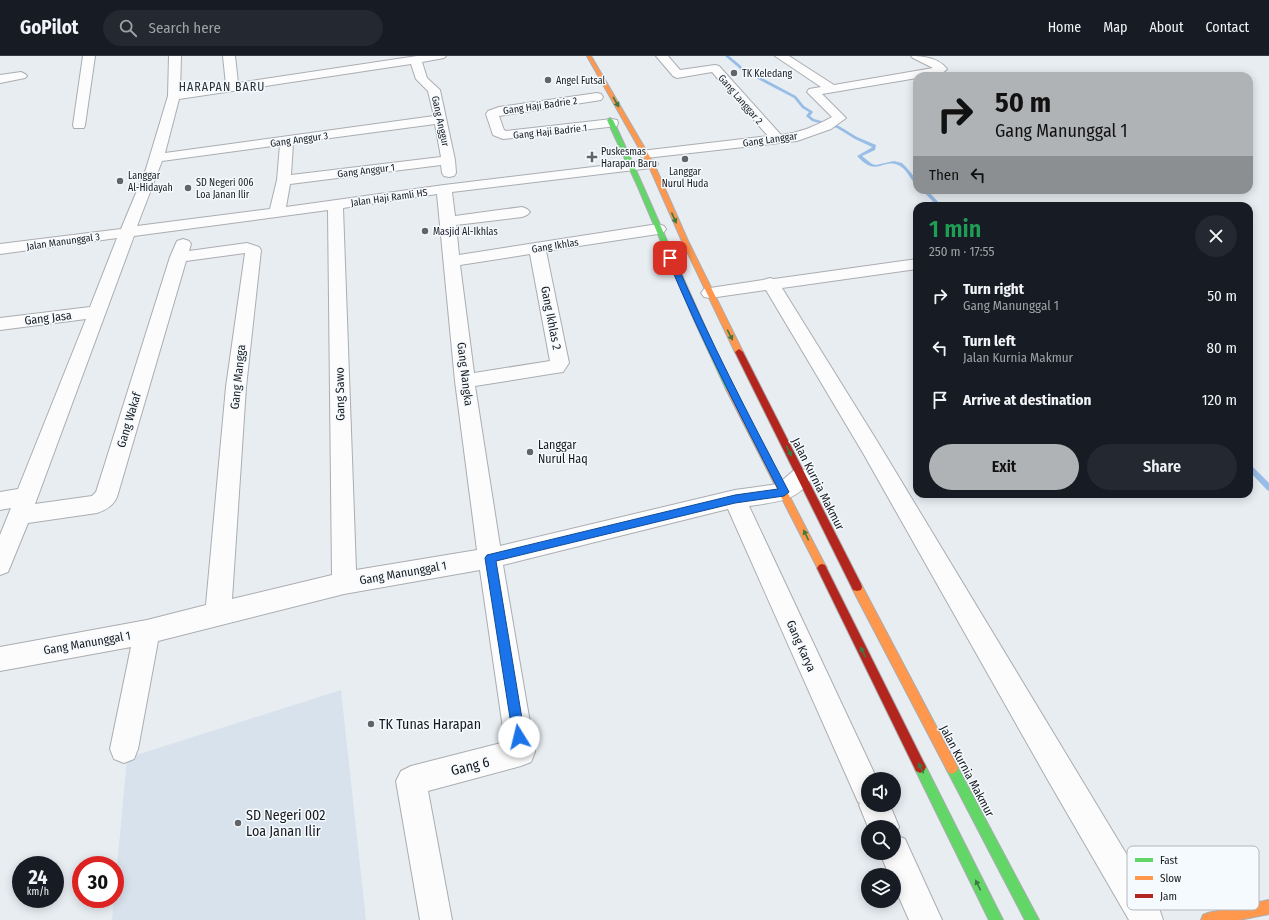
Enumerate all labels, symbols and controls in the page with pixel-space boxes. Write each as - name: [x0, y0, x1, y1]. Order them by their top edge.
- search box: [103, 10, 383, 46]
- text: GoPilot: [20, 16, 79, 39]
- icon: search: [117, 17, 139, 39]
- text: Search here: [149, 19, 221, 37]
- text: Home: [1048, 19, 1081, 36]
- text: Map: [1103, 19, 1127, 36]
- text: About: [1149, 19, 1184, 36]
- text: Contact: [1206, 19, 1249, 36]
- marker: TK Keledang: [729, 68, 739, 78]
- place label: TK Keledang: [742, 68, 792, 80]
- street label: Gang Langgar 2: [715, 72, 765, 127]
- marker: Angel Futsal: [543, 75, 553, 85]
- place label: Angel Futsal: [556, 75, 606, 87]
- district label: HARAPAN BARU: [179, 80, 265, 94]
- text: 50 m: [995, 86, 1051, 119]
- icon: right: [929, 88, 981, 140]
- street label: Gang Anggur: [429, 95, 451, 148]
- street label: Gang Haji Badrie 2: [502, 95, 579, 117]
- one-way arrow: [612, 96, 619, 108]
- text: Gang Manunggal 1: [995, 120, 1128, 142]
- street label: Gang Haji Badrie 1: [513, 122, 588, 142]
- street label: Gang Anggur 3: [269, 130, 329, 150]
- street label: Gang Langgar: [742, 130, 799, 150]
- place label: Puskesmas Harapan Baru: [601, 146, 657, 170]
- marker: Puskesmas Harapan Baru: [586, 151, 598, 163]
- marker: Langgar Nurul Huda: [680, 154, 690, 164]
- street label: Gang Anggur 1: [337, 162, 396, 180]
- icon: left: [967, 164, 989, 186]
- place label: Langgar Nurul Huda: [662, 166, 708, 190]
- text: Then: [929, 166, 959, 184]
- place label: Langgar Al-Hidayah: [128, 170, 173, 194]
- marker: Langgar Al-Hidayah: [115, 176, 125, 186]
- place label: SD Negeri 006 Loa Janan Ilir: [196, 177, 253, 201]
- marker: SD Negeri 006 Loa Janan Ilir: [183, 183, 193, 193]
- street label: Jalan Haji Ramli HS: [350, 187, 428, 209]
- one-way arrow: [671, 212, 677, 224]
- text: 1 min: [929, 215, 981, 243]
- button: close: [1195, 215, 1237, 257]
- marker: Masjid Al-Ikhlas: [420, 226, 430, 236]
- place label: Masjid Al-Ikhlas: [433, 226, 498, 238]
- street label: Jalan Manunggal 3: [26, 231, 101, 253]
- street label: Gang Ikhlas: [531, 236, 579, 256]
- pin: [653, 241, 687, 275]
- text: 250 m · 17:55: [929, 244, 994, 259]
- icon: arrive: [659, 247, 681, 269]
- text: Turn right: [963, 280, 1024, 298]
- street label: Gang Ikhlas 2: [538, 285, 564, 351]
- icon: right: [929, 285, 951, 307]
- text: 50 m: [1207, 287, 1237, 305]
- text: Gang Manunggal 1: [963, 298, 1059, 313]
- street label: Gang Jasa: [24, 308, 73, 328]
- one-way arrow: [727, 329, 733, 341]
- text: Turn left: [963, 332, 1016, 350]
- icon: left: [929, 337, 951, 359]
- text: 80 m: [1207, 339, 1237, 357]
- street label: Gang Nangka: [454, 341, 476, 407]
- street label: Gang Mangga: [228, 344, 248, 410]
- text: Jalan Kurnia Makmur: [963, 350, 1073, 365]
- street label: Gang Sawo: [333, 367, 347, 421]
- street label: Gang Wakaf: [114, 389, 144, 449]
- icon: arrive: [929, 389, 951, 411]
- text: Arrive at destination: [963, 391, 1091, 409]
- text: 120 m: [1202, 391, 1237, 409]
- street label: Jalan Kurnia Makmur: [789, 436, 848, 533]
- place label: Langgar Nurul Haq: [538, 438, 588, 466]
- button: Exit: [929, 444, 1079, 490]
- button: Share: [1087, 444, 1237, 490]
- one-way arrow: [785, 446, 792, 457]
- marker: Langgar Nurul Haq: [525, 447, 535, 457]
- one-way arrow: [803, 530, 809, 541]
- street label: Gang Manunggal 1: [358, 558, 448, 588]
- street label: Gang Karya: [783, 618, 819, 674]
- street label: Gang Manunggal 1: [42, 628, 132, 658]
- one-way arrow: [860, 646, 866, 658]
- place label: TK Tunas Harapan: [379, 716, 481, 733]
- position arrow: [498, 716, 540, 758]
- marker: TK Tunas Harapan: [366, 719, 376, 729]
- street label: Jalan Kurnia Makmur: [937, 723, 997, 820]
- street label: Gang 6: [449, 753, 491, 779]
- one-way arrow: [918, 763, 924, 774]
- map controls: [861, 772, 901, 908]
- button: sound: [861, 772, 901, 812]
- place label: SD Negeri 002 Loa Janan Ilir: [246, 807, 325, 840]
- marker: SD Negeri 002 Loa Janan Ilir: [233, 818, 243, 828]
- button: search: [861, 820, 901, 860]
- legend: [1127, 846, 1259, 910]
- text: Fast: [1160, 854, 1178, 867]
- speed limit sign: 30: [72, 856, 124, 908]
- text: 24: [28, 865, 48, 889]
- button: layers: [861, 868, 901, 908]
- text: Slow: [1160, 872, 1181, 885]
- one-way arrow: [975, 879, 982, 891]
- text: km/h: [27, 886, 49, 898]
- text: Jam: [1160, 890, 1177, 903]

